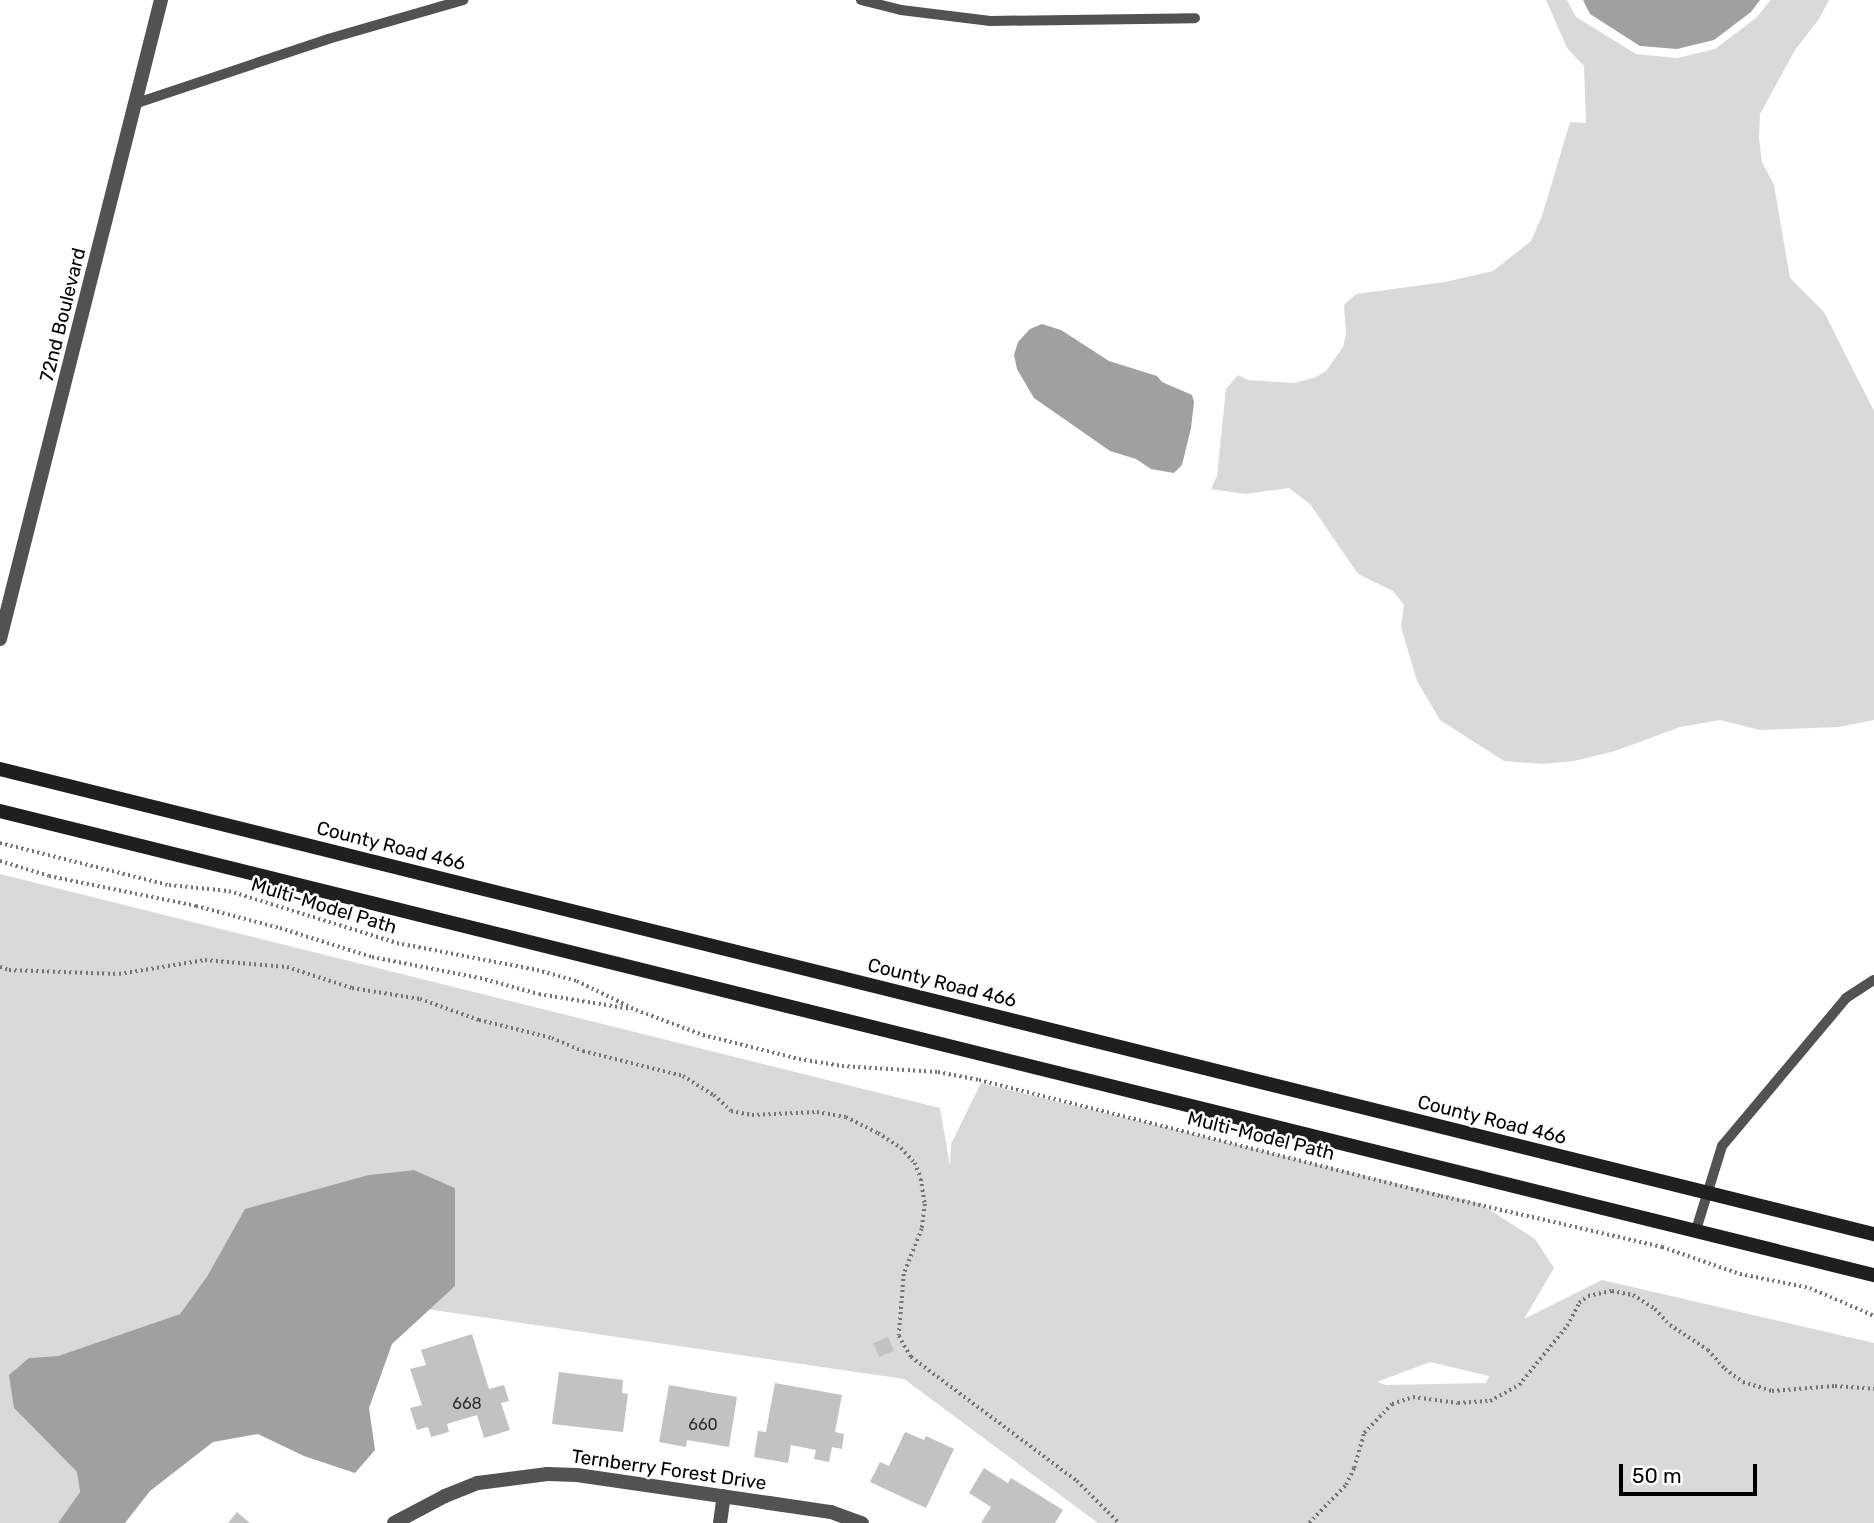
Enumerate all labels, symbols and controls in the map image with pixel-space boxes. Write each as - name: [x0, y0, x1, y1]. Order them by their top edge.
- street label: 72nd Boulevard: [35, 246, 91, 384]
- street label: County Road 466: [314, 816, 468, 876]
- street label: Multi-Model Path: [249, 873, 399, 939]
- street label: County Road 466: [865, 953, 1019, 1013]
- street label: County Road 466: [1415, 1090, 1569, 1150]
- street label: Multi-Model Path: [1185, 1107, 1337, 1165]
- house number: 668: [452, 1394, 482, 1414]
- house number: 660: [688, 1415, 718, 1435]
- street label: Ternberry Forest Drive: [570, 1445, 768, 1495]
- scale bar: [1622, 1450, 1760, 1494]
- text: 50 m: [1632, 1463, 1682, 1488]

